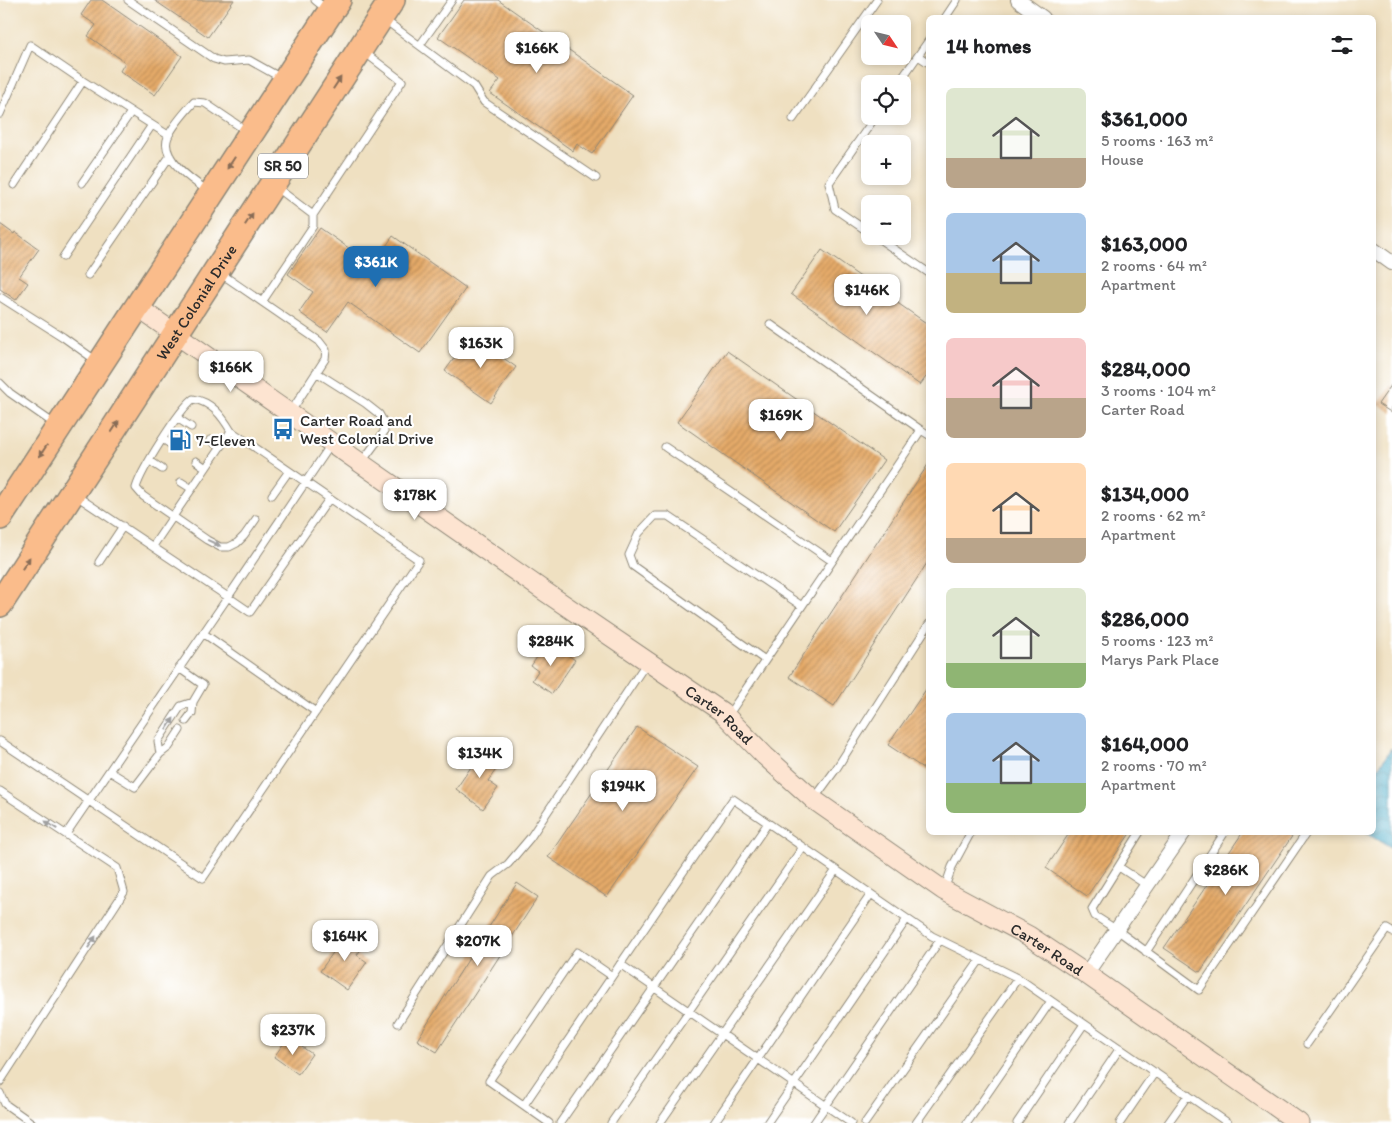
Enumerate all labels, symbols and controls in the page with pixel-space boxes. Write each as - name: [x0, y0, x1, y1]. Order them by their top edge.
- north arrow: [861, 15, 911, 65]
- map controls: [861, 15, 911, 245]
- icon: filters: [1328, 31, 1356, 59]
- pin: $166K: [502, 32, 572, 74]
- text: 14 homes: [946, 33, 1031, 58]
- text: $166K: [516, 38, 558, 57]
- button: locate: [861, 75, 911, 125]
- one-way arrow: [333, 76, 342, 89]
- text: $361,000: [1101, 106, 1188, 131]
- icon: home: [986, 108, 1046, 168]
- text: 5 rooms · 163 m²: [1101, 131, 1213, 150]
- button: +: [861, 135, 911, 185]
- text: House: [1101, 150, 1144, 169]
- road number: SR 50: [258, 154, 308, 178]
- one-way arrow: [226, 157, 236, 170]
- button: −: [861, 195, 911, 245]
- one-way arrow: [244, 212, 254, 225]
- text: $163,000: [1101, 231, 1188, 256]
- icon: home: [986, 233, 1046, 293]
- street label: West Colonial Drive: [152, 241, 241, 364]
- pin: $361K: [341, 246, 411, 288]
- text: $361K: [355, 252, 397, 271]
- text: 2 rooms · 64 m²: [1101, 256, 1207, 275]
- pin: $146K: [832, 274, 902, 316]
- text: Apartment: [1101, 275, 1176, 294]
- text: $146K: [845, 280, 889, 299]
- pin: $163K: [446, 326, 516, 369]
- text: $163K: [460, 333, 502, 352]
- pin: $166K: [196, 350, 266, 393]
- text: $284,000: [1101, 356, 1191, 381]
- text: $166K: [210, 357, 252, 376]
- icon: home: [986, 358, 1046, 418]
- text: 3 rooms · 104 m²: [1101, 381, 1216, 400]
- pin: $169K: [746, 398, 816, 441]
- text: Carter Road: [1101, 400, 1184, 419]
- text: $169K: [760, 405, 802, 424]
- place label: Carter Road and West Colonial Drive: [300, 411, 434, 448]
- bus stop icon: Carter Road and West Colonial Drive: [270, 416, 296, 442]
- one-way arrow: [110, 420, 119, 433]
- fuel station icon: 7-Eleven: [167, 427, 193, 453]
- place label: 7-Eleven: [196, 431, 255, 450]
- one-way arrow: [38, 444, 48, 457]
- pin: $178K: [380, 478, 450, 521]
- text: $134,000: [1101, 481, 1189, 506]
- icon: home: [986, 483, 1046, 543]
- text: $178K: [394, 485, 436, 504]
- text: 2 rooms · 62 m²: [1101, 506, 1206, 525]
- text: Apartment: [1101, 525, 1176, 544]
- one-way arrow: [206, 539, 221, 548]
- one-way arrow: [22, 557, 31, 570]
- text: $286,000: [1101, 606, 1189, 631]
- icon: home: [986, 608, 1046, 668]
- pin: $284K: [516, 624, 586, 667]
- text: $284K: [528, 631, 574, 650]
- text: 5 rooms · 123 m²: [1101, 631, 1213, 650]
- text: Marys Park Place: [1101, 650, 1219, 669]
- street label: Carter Road: [681, 681, 757, 749]
- one-way arrow: [165, 717, 174, 731]
- text: $164,000: [1101, 731, 1189, 756]
- icon: home: [986, 733, 1046, 793]
- pin: $134K: [445, 736, 515, 779]
- text: $134K: [458, 743, 502, 762]
- text: 2 rooms · 70 m²: [1101, 756, 1207, 775]
- pin: $194K: [588, 770, 658, 812]
- text: Apartment: [1101, 775, 1176, 794]
- text: $194K: [601, 776, 645, 795]
- one-way arrow: [45, 820, 58, 830]
- pin: $286K: [1191, 854, 1261, 896]
- text: $286K: [1204, 860, 1248, 879]
- street label: Carter Road: [1007, 919, 1087, 980]
- pin: $164K: [310, 920, 380, 962]
- pin: $207K: [443, 924, 513, 967]
- text: $164K: [323, 926, 367, 945]
- text: $207K: [456, 931, 500, 950]
- one-way arrow: [87, 935, 96, 948]
- pin: $237K: [258, 1014, 328, 1056]
- text: $237K: [271, 1020, 315, 1039]

